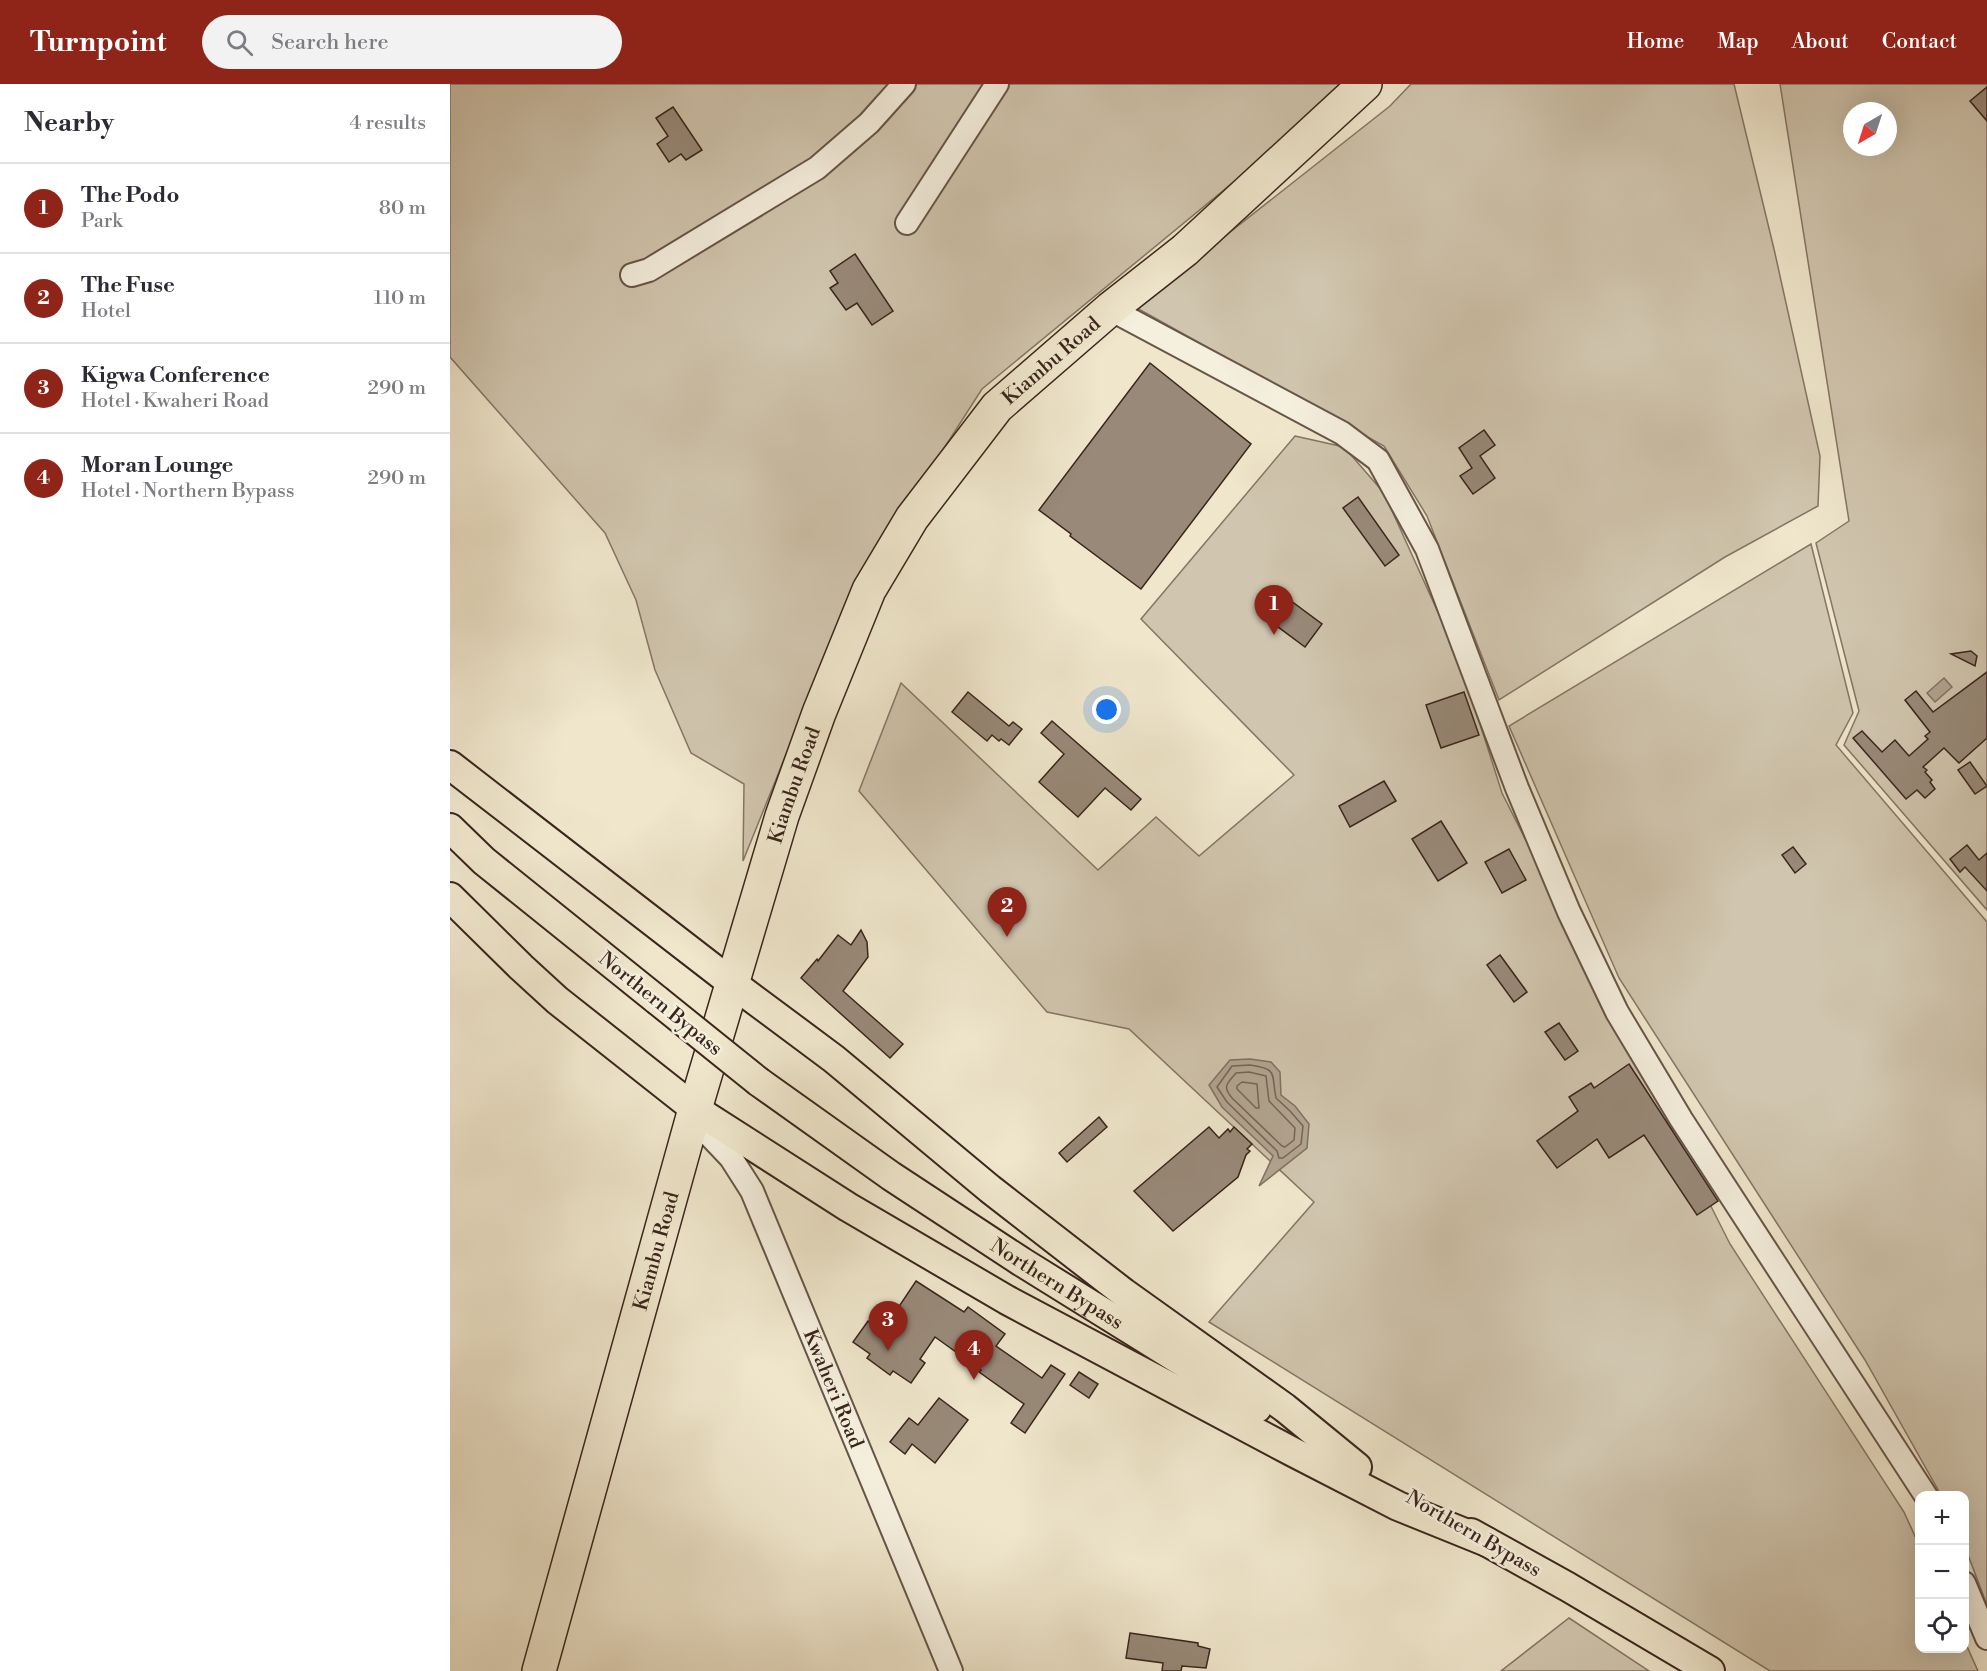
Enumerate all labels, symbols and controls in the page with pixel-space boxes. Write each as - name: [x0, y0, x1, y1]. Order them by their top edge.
- search box: [202, 15, 622, 69]
- text: Turnpoint: [30, 25, 166, 60]
- icon: search: [223, 26, 256, 59]
- text: Search here: [271, 29, 389, 56]
- text: Home: [1627, 29, 1684, 55]
- text: Map: [1717, 29, 1759, 55]
- text: About: [1792, 29, 1849, 55]
- text: Contact: [1882, 29, 1957, 55]
- north arrow: [1843, 102, 1897, 156]
- text: Nearby: [24, 107, 114, 139]
- text: 4 results: [349, 111, 426, 136]
- text: The Podo: [81, 182, 179, 209]
- text: 1: [39, 196, 48, 221]
- text: 80 m: [379, 196, 426, 221]
- text: Park: [81, 209, 123, 234]
- text: The Fuse: [81, 272, 175, 299]
- text: 2: [37, 286, 50, 311]
- text: 110 m: [374, 286, 426, 311]
- text: Hotel: [81, 299, 131, 324]
- street label: Kiambu Road: [997, 312, 1107, 411]
- text: Kigwa Conference: [81, 362, 270, 389]
- text: 3: [37, 376, 50, 401]
- text: 290 m: [368, 376, 426, 401]
- text: Hotel · Kwaheri Road: [81, 389, 269, 414]
- text: Moran Lounge: [81, 452, 233, 479]
- text: 4: [37, 466, 50, 491]
- text: 290 m: [368, 466, 426, 491]
- text: Hotel · Northern Bypass: [81, 479, 295, 504]
- pin: 1: [1254, 586, 1294, 635]
- your location: [1092, 695, 1121, 724]
- street label: Kiambu Road: [763, 723, 827, 847]
- pin: 2: [988, 888, 1026, 937]
- street label: Northern Bypass: [593, 947, 727, 1062]
- street label: Kiambu Road: [629, 1188, 686, 1314]
- street label: Northern Bypass: [985, 1234, 1127, 1336]
- pin: 3: [868, 1302, 908, 1351]
- street label: Kwaheri Road: [797, 1326, 868, 1453]
- pin: 4: [954, 1330, 994, 1380]
- street label: Northern Bypass: [1401, 1485, 1545, 1583]
- map controls: [1915, 1491, 1969, 1653]
- button: +: [1915, 1491, 1969, 1545]
- button: −: [1915, 1545, 1969, 1599]
- button: locate: [1915, 1599, 1969, 1653]

